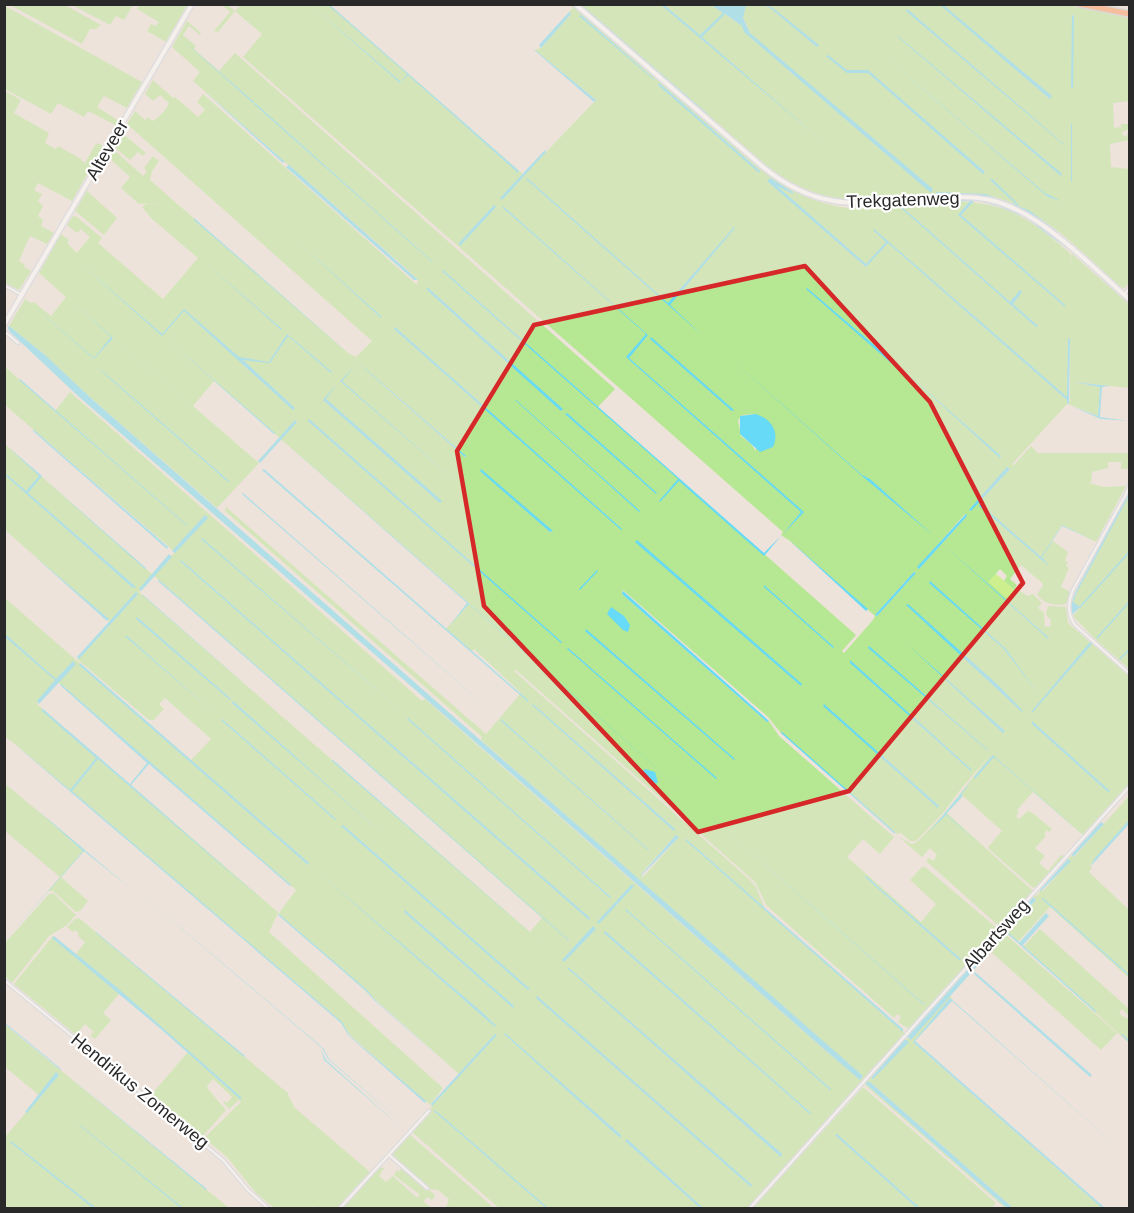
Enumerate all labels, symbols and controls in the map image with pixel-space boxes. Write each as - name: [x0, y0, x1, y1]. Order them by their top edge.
- street label: Alteveer: [82, 116, 132, 184]
- street label: Trekgatenweg: [846, 188, 960, 212]
- street label: Albartsweg: [959, 895, 1033, 975]
- street label: Hendrikus Zomerweg: [67, 1029, 213, 1153]

